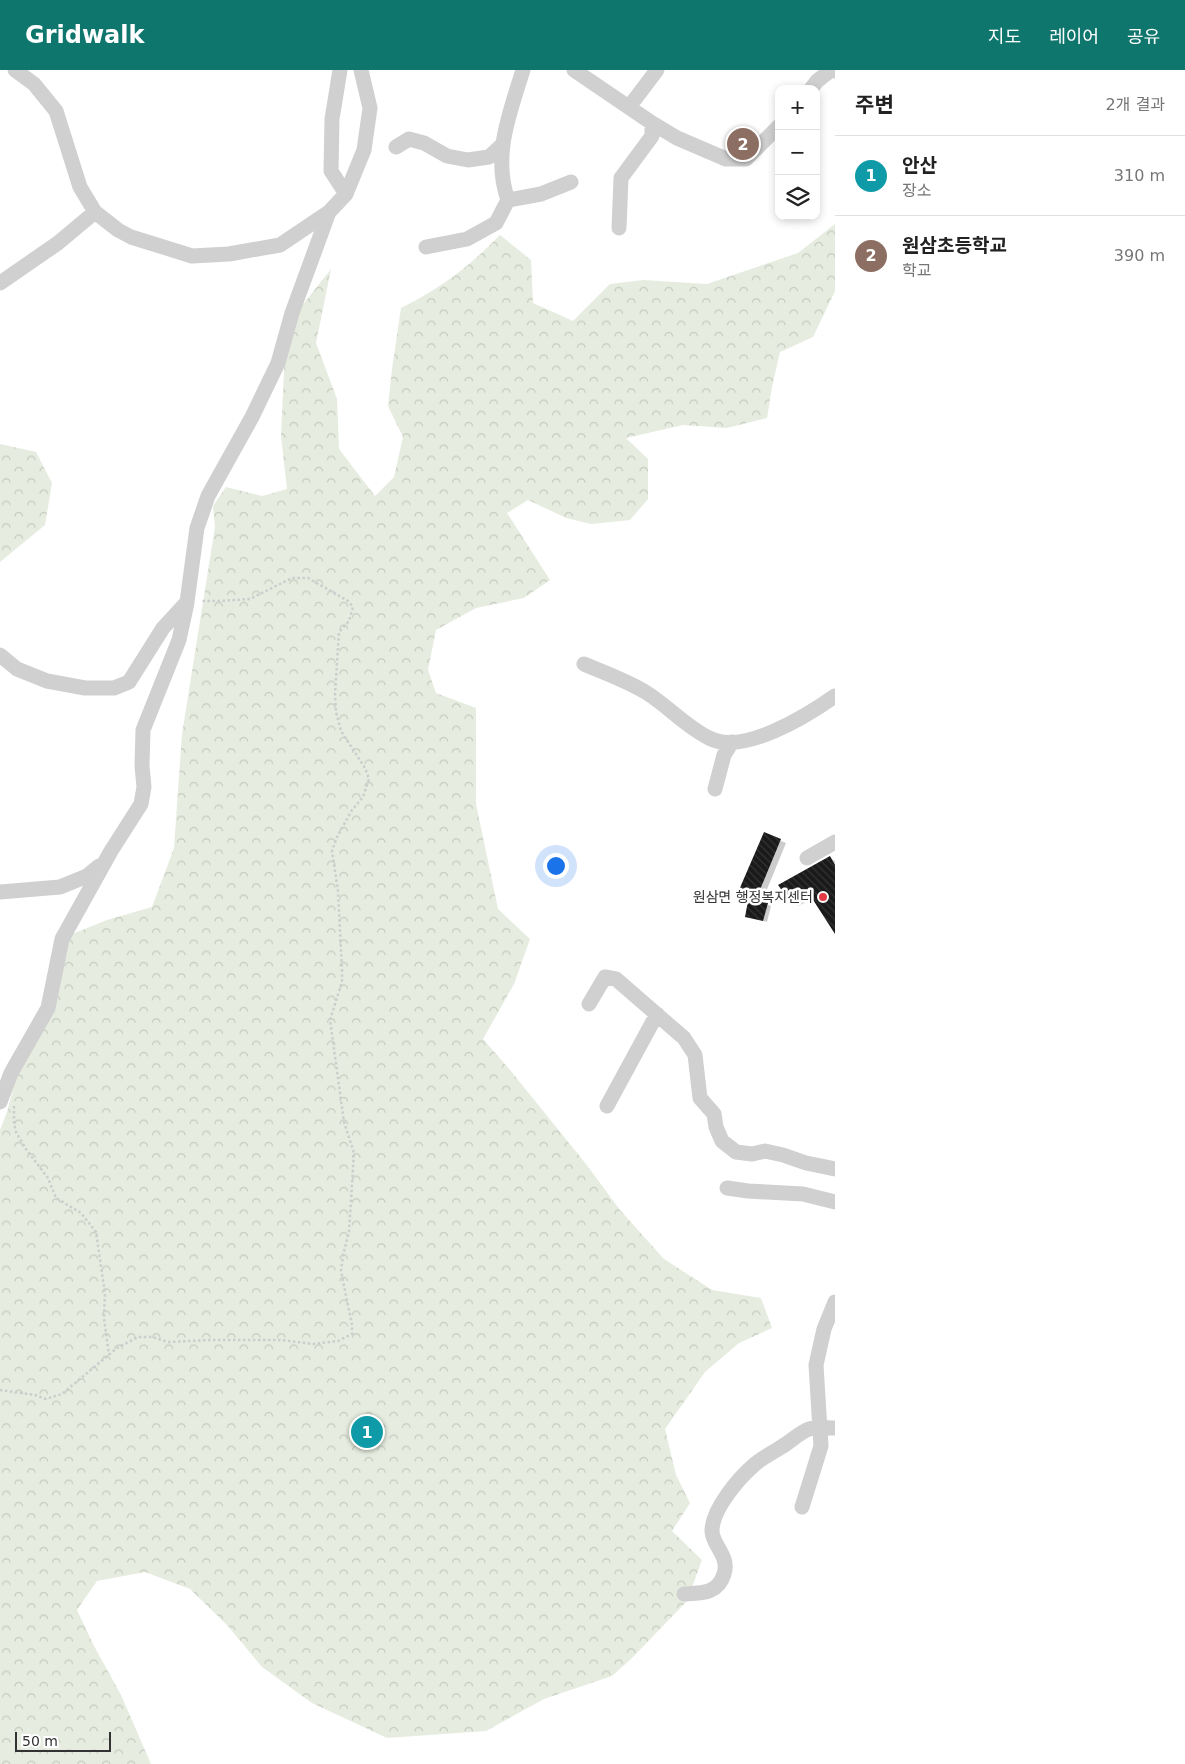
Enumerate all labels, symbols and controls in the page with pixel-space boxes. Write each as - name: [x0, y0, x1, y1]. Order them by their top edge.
- text: Gridwalk: [25, 21, 145, 49]
- text: 지도: [988, 26, 1021, 47]
- text: 레이어: [1049, 26, 1099, 47]
- text: 공유: [1127, 26, 1160, 47]
- map controls: [775, 85, 820, 220]
- button: +: [775, 85, 820, 130]
- text: 주변: [855, 93, 894, 117]
- text: 2개 결과: [1106, 95, 1165, 114]
- pin: 2: [727, 125, 759, 163]
- button: −: [775, 130, 820, 175]
- text: 안산: [902, 154, 937, 176]
- text: 1: [865, 166, 877, 185]
- text: 310 m: [1114, 166, 1165, 185]
- button: layers: [775, 175, 820, 220]
- text: 장소: [902, 181, 931, 200]
- text: 원삼초등학교: [902, 234, 1007, 256]
- text: 2: [865, 246, 877, 265]
- text: 390 m: [1114, 246, 1165, 265]
- text: 학교: [902, 261, 931, 280]
- your location: [543, 853, 569, 879]
- place label: 원삼면 행정복지센터: [693, 889, 813, 905]
- marker: 원삼면 행정복지센터: [817, 891, 829, 903]
- pin: 1: [351, 1413, 383, 1451]
- scale bar: [15, 1729, 111, 1752]
- text: 50 m: [22, 1733, 58, 1749]

